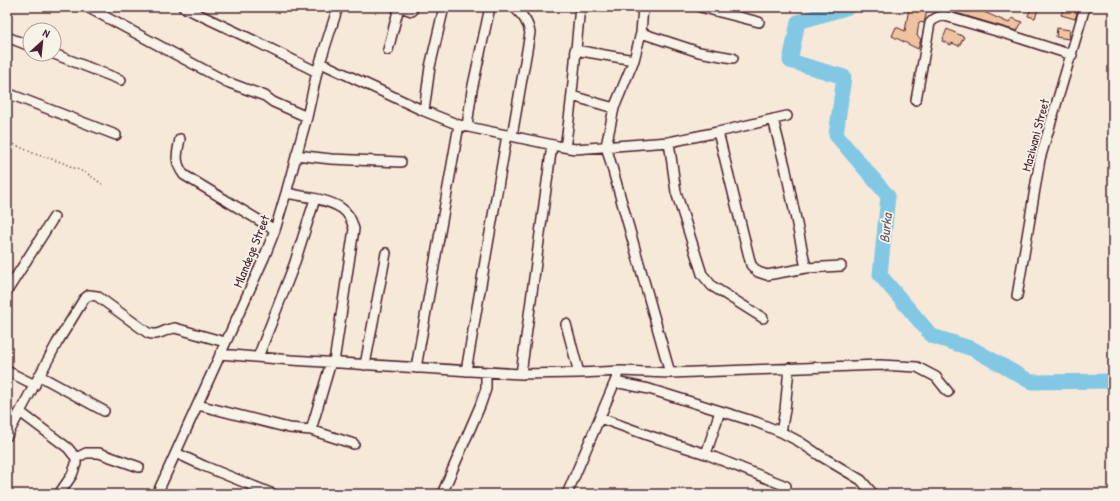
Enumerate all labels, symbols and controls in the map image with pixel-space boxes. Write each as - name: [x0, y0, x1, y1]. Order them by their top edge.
- north arrow: [22, 22, 62, 62]
- text: N: [41, 26, 52, 41]
- street label: Maziwani Street: [1017, 96, 1053, 173]
- water label: Burka: [874, 211, 896, 244]
- street label: Mlandege Street: [228, 212, 274, 290]

